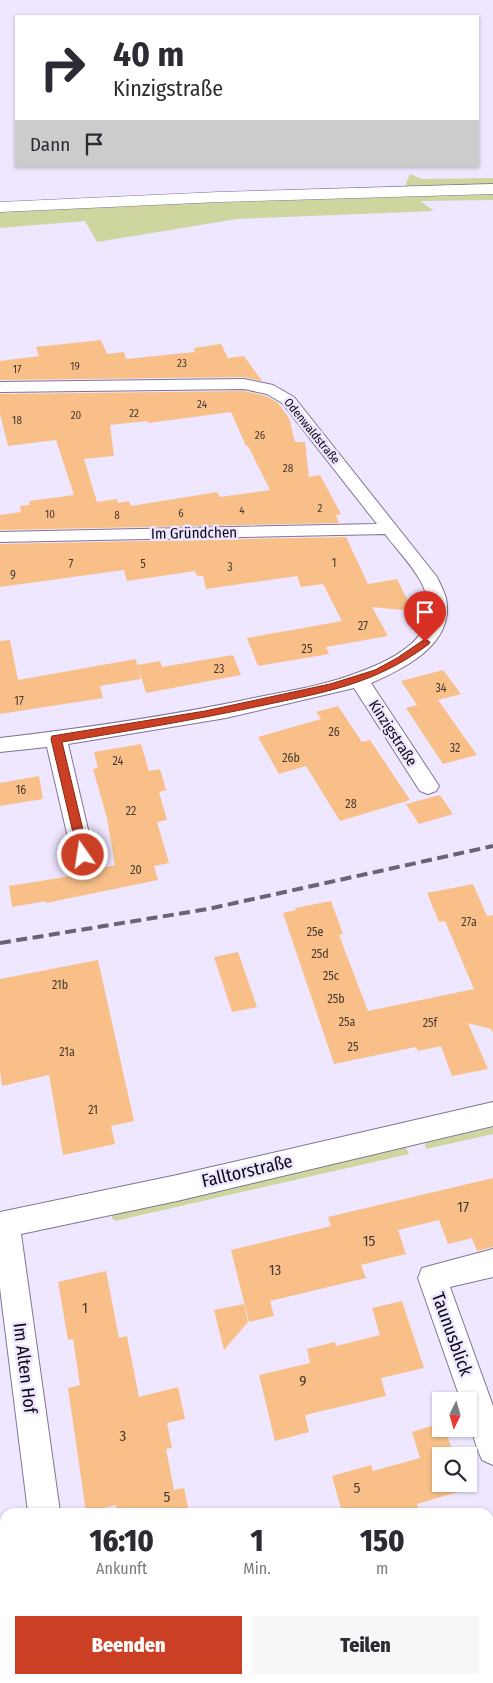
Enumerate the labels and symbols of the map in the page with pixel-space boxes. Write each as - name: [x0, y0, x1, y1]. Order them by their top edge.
- house number: 23: [177, 357, 187, 370]
- house number: 19: [70, 360, 80, 373]
- house number: 17: [13, 363, 22, 376]
- street label: Odenwaldstraße: [281, 395, 343, 467]
- house number: 24: [197, 398, 208, 411]
- house number: 22: [129, 407, 139, 420]
- house number: 20: [71, 409, 82, 422]
- house number: 18: [12, 414, 22, 427]
- house number: 26: [255, 429, 266, 442]
- house number: 28: [283, 462, 294, 475]
- house number: 2: [318, 502, 323, 515]
- house number: 4: [239, 504, 245, 517]
- house number: 6: [178, 507, 184, 520]
- house number: 10: [45, 508, 55, 521]
- house number: 8: [114, 509, 120, 522]
- street label: Im Gründchen: [151, 523, 237, 543]
- house number: 1: [332, 556, 336, 570]
- house number: 7: [69, 557, 74, 571]
- house number: 5: [140, 557, 146, 571]
- house number: 3: [227, 560, 233, 574]
- house number: 9: [10, 568, 16, 582]
- pin: [404, 591, 446, 642]
- house number: 27: [358, 619, 368, 633]
- house number: 25: [302, 642, 313, 656]
- house number: 23: [214, 662, 224, 676]
- house number: 34: [435, 681, 447, 695]
- house number: 17: [14, 694, 24, 708]
- street label: Kinzigstraße: [365, 697, 421, 769]
- house number: 26: [328, 725, 340, 739]
- house number: 32: [450, 741, 460, 755]
- house number: 26b: [282, 751, 300, 765]
- house number: 24: [113, 754, 124, 768]
- house number: 16: [16, 783, 26, 797]
- house number: 28: [345, 797, 357, 811]
- house number: 22: [126, 804, 136, 818]
- position arrow: [56, 828, 108, 880]
- house number: 20: [130, 863, 142, 877]
- house number: 27a: [461, 915, 477, 929]
- house number: 25e: [307, 925, 323, 939]
- house number: 25d: [311, 947, 329, 961]
- house number: 25c: [323, 969, 339, 983]
- house number: 21b: [52, 978, 68, 992]
- house number: 25b: [327, 992, 345, 1006]
- house number: 25a: [339, 1015, 355, 1029]
- house number: 25f: [423, 1016, 439, 1030]
- house number: 25: [348, 1040, 359, 1054]
- house number: 21a: [59, 1045, 75, 1059]
- house number: 21: [88, 1103, 98, 1117]
- street label: Falltorstraße: [199, 1150, 295, 1192]
- house number: 17: [457, 1198, 469, 1216]
- house number: 15: [363, 1232, 375, 1250]
- house number: 13: [269, 1261, 282, 1279]
- street label: Taunusblick: [427, 1289, 477, 1379]
- house number: 1: [82, 1299, 88, 1317]
- street label: Im Alten Hof: [9, 1321, 42, 1416]
- house number: 9: [299, 1372, 307, 1390]
- north arrow: [432, 1392, 478, 1438]
- house number: 3: [120, 1427, 127, 1445]
- house number: 5: [354, 1479, 361, 1497]
- house number: 5: [164, 1488, 171, 1506]

